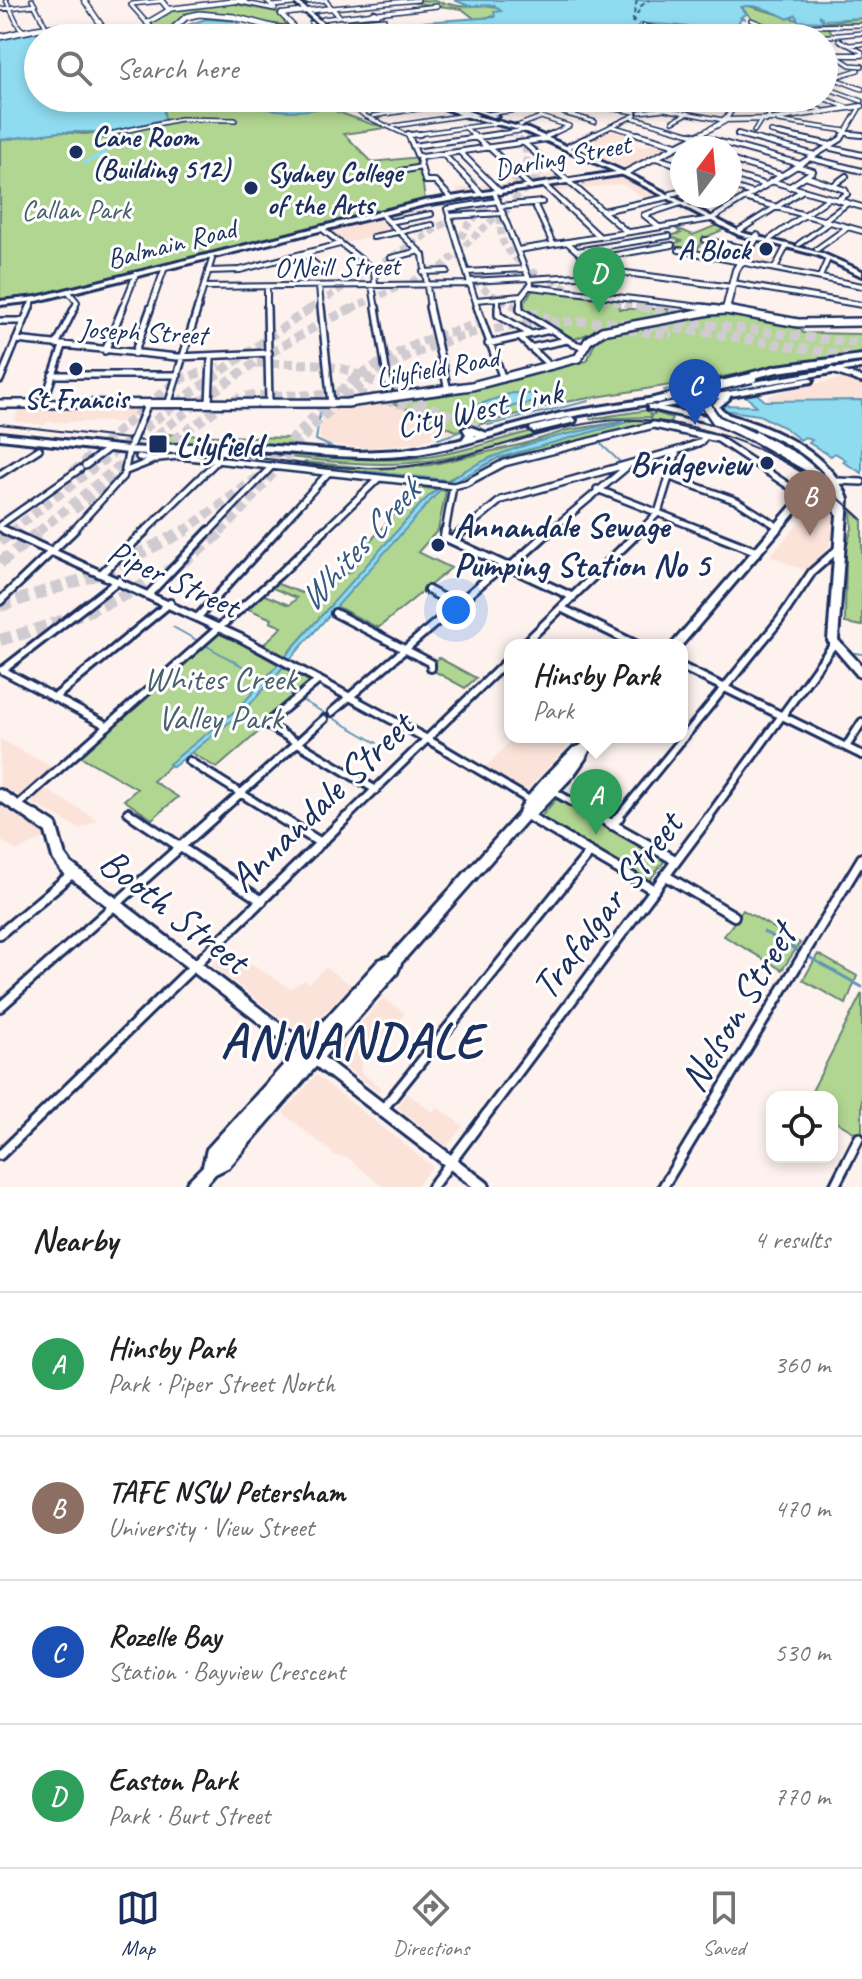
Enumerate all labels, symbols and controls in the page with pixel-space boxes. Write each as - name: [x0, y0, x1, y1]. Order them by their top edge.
- search box: [24, 24, 838, 112]
- icon: search: [52, 46, 96, 90]
- text: Search here: [116, 49, 238, 87]
- place label: Cane Room (Building 512): [92, 119, 232, 186]
- street label: Darling Street: [491, 126, 636, 187]
- north arrow: [670, 136, 742, 208]
- marker: Cane Room (Building 512): [67, 143, 85, 161]
- place label: Sydney College of the Arts: [267, 155, 405, 222]
- marker: Sydney College of the Arts: [242, 179, 260, 197]
- park label: Callan Park: [21, 192, 132, 227]
- street label: Balmain Road: [103, 210, 243, 276]
- place label: A Block: [678, 232, 753, 267]
- marker: A Block: [757, 240, 775, 258]
- pin: D: [573, 247, 625, 313]
- street label: O'Neill Street: [274, 248, 403, 285]
- street label: Joseph Street: [76, 311, 211, 353]
- street label: Lilyfield Road: [373, 339, 505, 395]
- pin: C: [669, 359, 721, 425]
- marker: St Francis: [67, 360, 85, 378]
- street label: City West Link: [392, 369, 569, 447]
- place label: St Francis: [24, 381, 131, 416]
- place label: Lilyfield: [176, 423, 267, 466]
- marker: Lilyfield: [147, 433, 169, 455]
- place label: Bridgeview: [630, 442, 754, 485]
- marker: Bridgeview: [758, 454, 776, 472]
- water label: Whites Creek: [288, 465, 434, 620]
- pin: B: [784, 470, 836, 536]
- place label: Annandale Sewage Pumping Station No 5: [454, 504, 713, 586]
- street label: Piper Street: [101, 529, 250, 629]
- marker: Annandale Sewage Pumping Station No 5: [429, 536, 447, 554]
- your location: [436, 590, 476, 630]
- popup: [504, 639, 688, 743]
- text: Hinsby Park: [533, 656, 659, 694]
- park label: Whites Creek Valley Park: [144, 657, 299, 739]
- text: Park: [533, 694, 574, 727]
- street label: Annandale Street: [217, 698, 427, 903]
- pin: A: [570, 769, 622, 835]
- street label: Trafalgar Street: [520, 799, 696, 1009]
- street label: Booth Street: [89, 837, 262, 987]
- street label: Nelson Street: [668, 910, 810, 1101]
- district label: ANNANDALE: [221, 1009, 488, 1072]
- map controls: [766, 1091, 838, 1163]
- button: locate: [766, 1091, 838, 1163]
- text: Nearby: [32, 1218, 118, 1261]
- text: 4 results: [754, 1223, 830, 1256]
- text: Hinsby Park: [108, 1329, 235, 1367]
- text: A: [51, 1348, 65, 1381]
- text: 360 m: [774, 1348, 830, 1381]
- text: Park · Piper Street North: [108, 1367, 335, 1400]
- text: TAFE NSW Petersham: [108, 1473, 345, 1511]
- text: B: [51, 1492, 65, 1525]
- text: 470 m: [774, 1492, 830, 1525]
- text: University · View Street: [108, 1511, 314, 1544]
- text: Rozelle Bay: [108, 1617, 221, 1655]
- text: C: [52, 1636, 64, 1669]
- text: 530 m: [774, 1636, 830, 1669]
- text: Station · Bayview Crescent: [108, 1655, 345, 1688]
- text: Easton Park: [108, 1761, 237, 1799]
- text: D: [50, 1780, 66, 1813]
- text: 770 m: [774, 1780, 830, 1813]
- text: Park · Burt Street: [108, 1799, 270, 1832]
- tab: Map: [116, 1886, 160, 1962]
- tab: Directions: [393, 1886, 469, 1962]
- tab: Saved: [702, 1886, 746, 1962]

